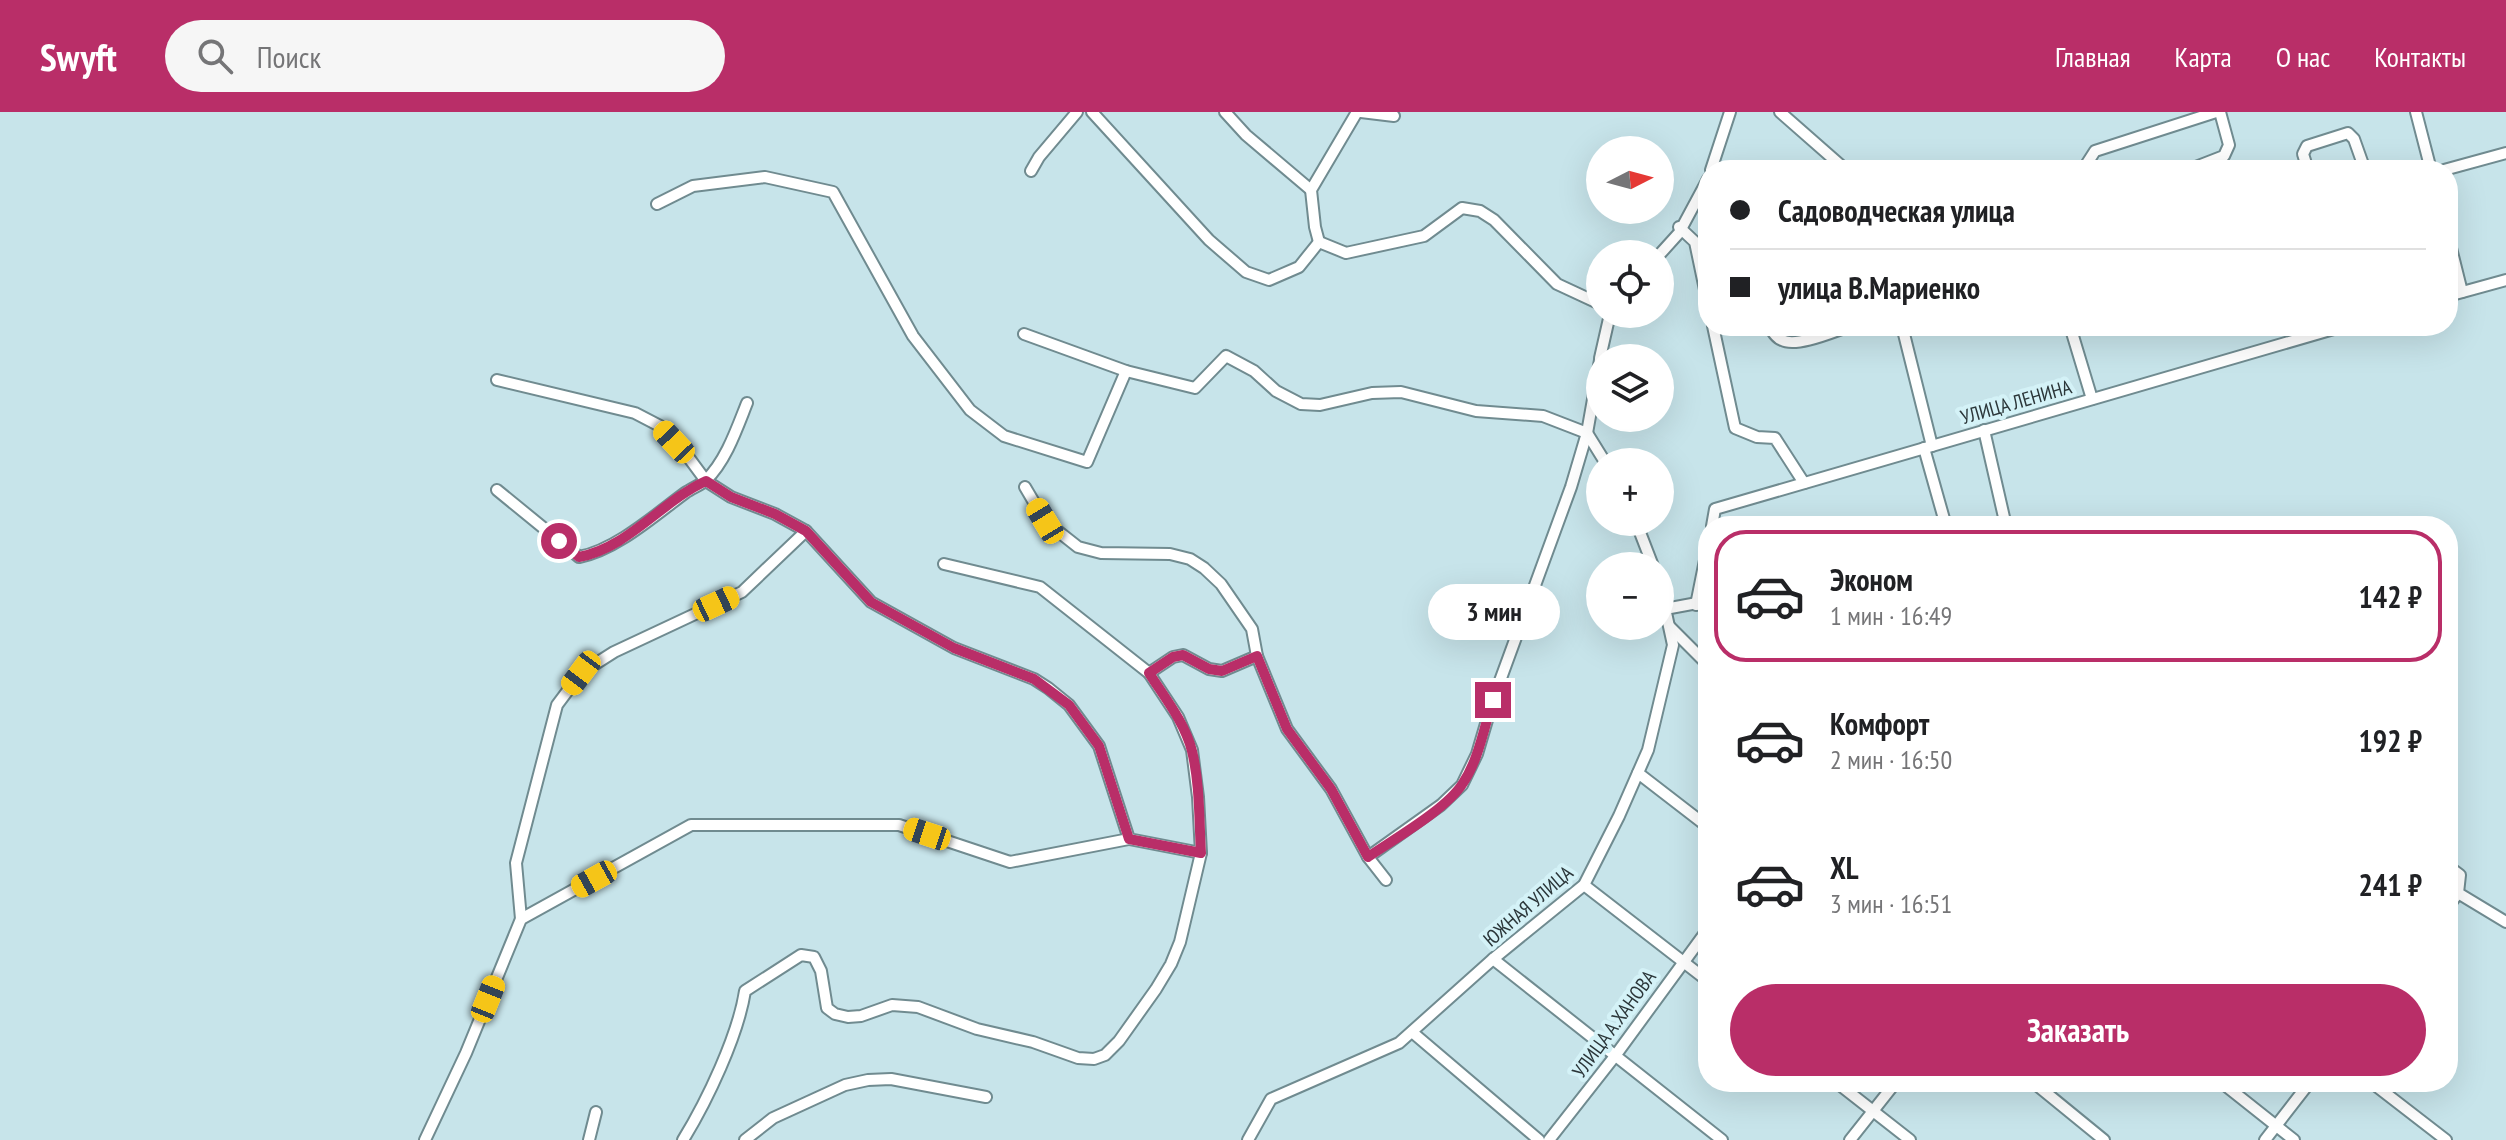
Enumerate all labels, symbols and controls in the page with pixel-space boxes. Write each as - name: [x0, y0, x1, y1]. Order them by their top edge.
- search box: [165, 20, 725, 92]
- text: Swyft: [40, 32, 117, 81]
- icon: search: [193, 34, 237, 78]
- text: Поиск: [257, 37, 321, 76]
- text: Главная: [2055, 38, 2131, 75]
- text: Карта: [2175, 38, 2232, 75]
- text: О нас: [2276, 38, 2330, 75]
- text: Контакты: [2374, 38, 2466, 75]
- north arrow: [1586, 136, 1674, 224]
- map controls: [1586, 136, 1674, 640]
- text: Садоводческая улица: [1778, 191, 2015, 230]
- button: locate: [1586, 240, 1674, 328]
- text: улица В.Мариенко: [1778, 268, 1980, 307]
- button: layers: [1586, 344, 1674, 432]
- street label: УЛИЦА ЛЕНИНА: [1958, 374, 2075, 430]
- car: [649, 416, 699, 468]
- button: +: [1586, 448, 1674, 536]
- car: [1022, 494, 1068, 548]
- route start: [541, 523, 577, 559]
- button: −: [1586, 552, 1674, 640]
- icon: car: [1734, 560, 1806, 632]
- text: Эконом: [1830, 560, 1913, 599]
- text: 142 ₽: [2358, 577, 2422, 616]
- car: [689, 583, 743, 625]
- callout: 3 мин: [1427, 584, 1559, 640]
- text: 3 мин: [1466, 595, 1522, 628]
- text: 1 мин · 16:49: [1830, 599, 1952, 632]
- car: [557, 647, 605, 699]
- route end: [1475, 682, 1511, 718]
- icon: car: [1734, 704, 1806, 776]
- text: Комфорт: [1830, 704, 1929, 743]
- text: 192 ₽: [2358, 721, 2422, 760]
- text: 2 мин · 16:50: [1830, 743, 1952, 776]
- car: [900, 815, 954, 853]
- icon: car: [1734, 848, 1806, 920]
- text: XL: [1830, 848, 1859, 887]
- car: [567, 857, 621, 901]
- street label: ЮЖНАЯ УЛИЦА: [1478, 860, 1579, 952]
- text: 241 ₽: [2358, 865, 2422, 904]
- text: 3 мин · 16:51: [1830, 887, 1952, 920]
- street label: УЛИЦА А.ХАНОВА: [1566, 965, 1662, 1083]
- car: [468, 972, 508, 1026]
- button: Заказать: [1730, 984, 2426, 1076]

